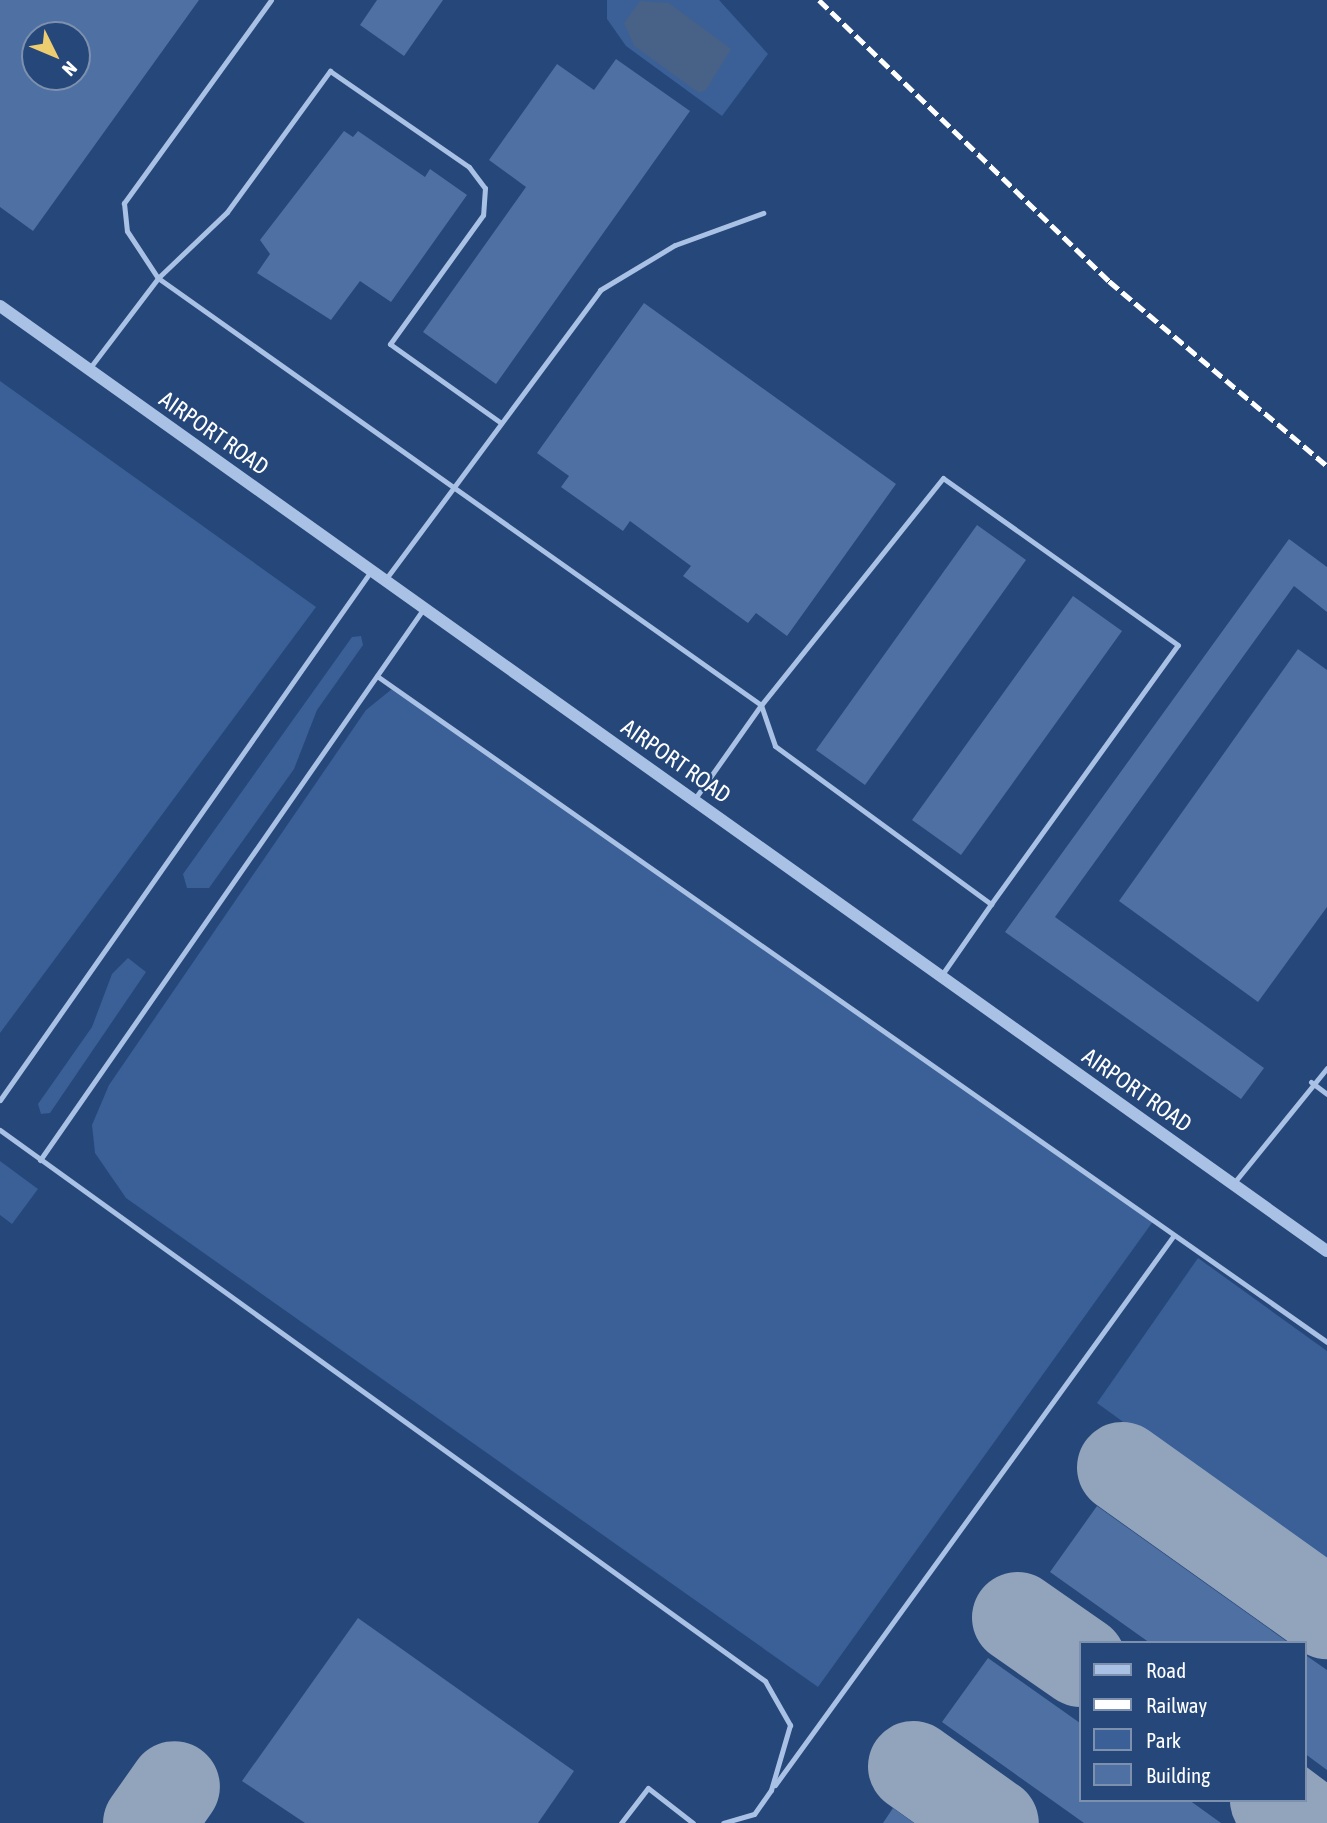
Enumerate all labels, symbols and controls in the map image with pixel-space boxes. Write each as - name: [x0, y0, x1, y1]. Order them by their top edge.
- north arrow: [21, 21, 91, 91]
- text: N: [58, 57, 82, 81]
- street label: AIRPORT ROAD: [154, 385, 274, 481]
- street label: AIRPORT ROAD: [616, 713, 736, 809]
- street label: AIRPORT ROAD: [1077, 1042, 1197, 1138]
- legend: [1078, 1641, 1306, 1802]
- text: Road: [1146, 1658, 1186, 1682]
- text: Railway: [1146, 1693, 1207, 1717]
- text: Park: [1146, 1728, 1181, 1752]
- text: Building: [1146, 1763, 1210, 1787]

